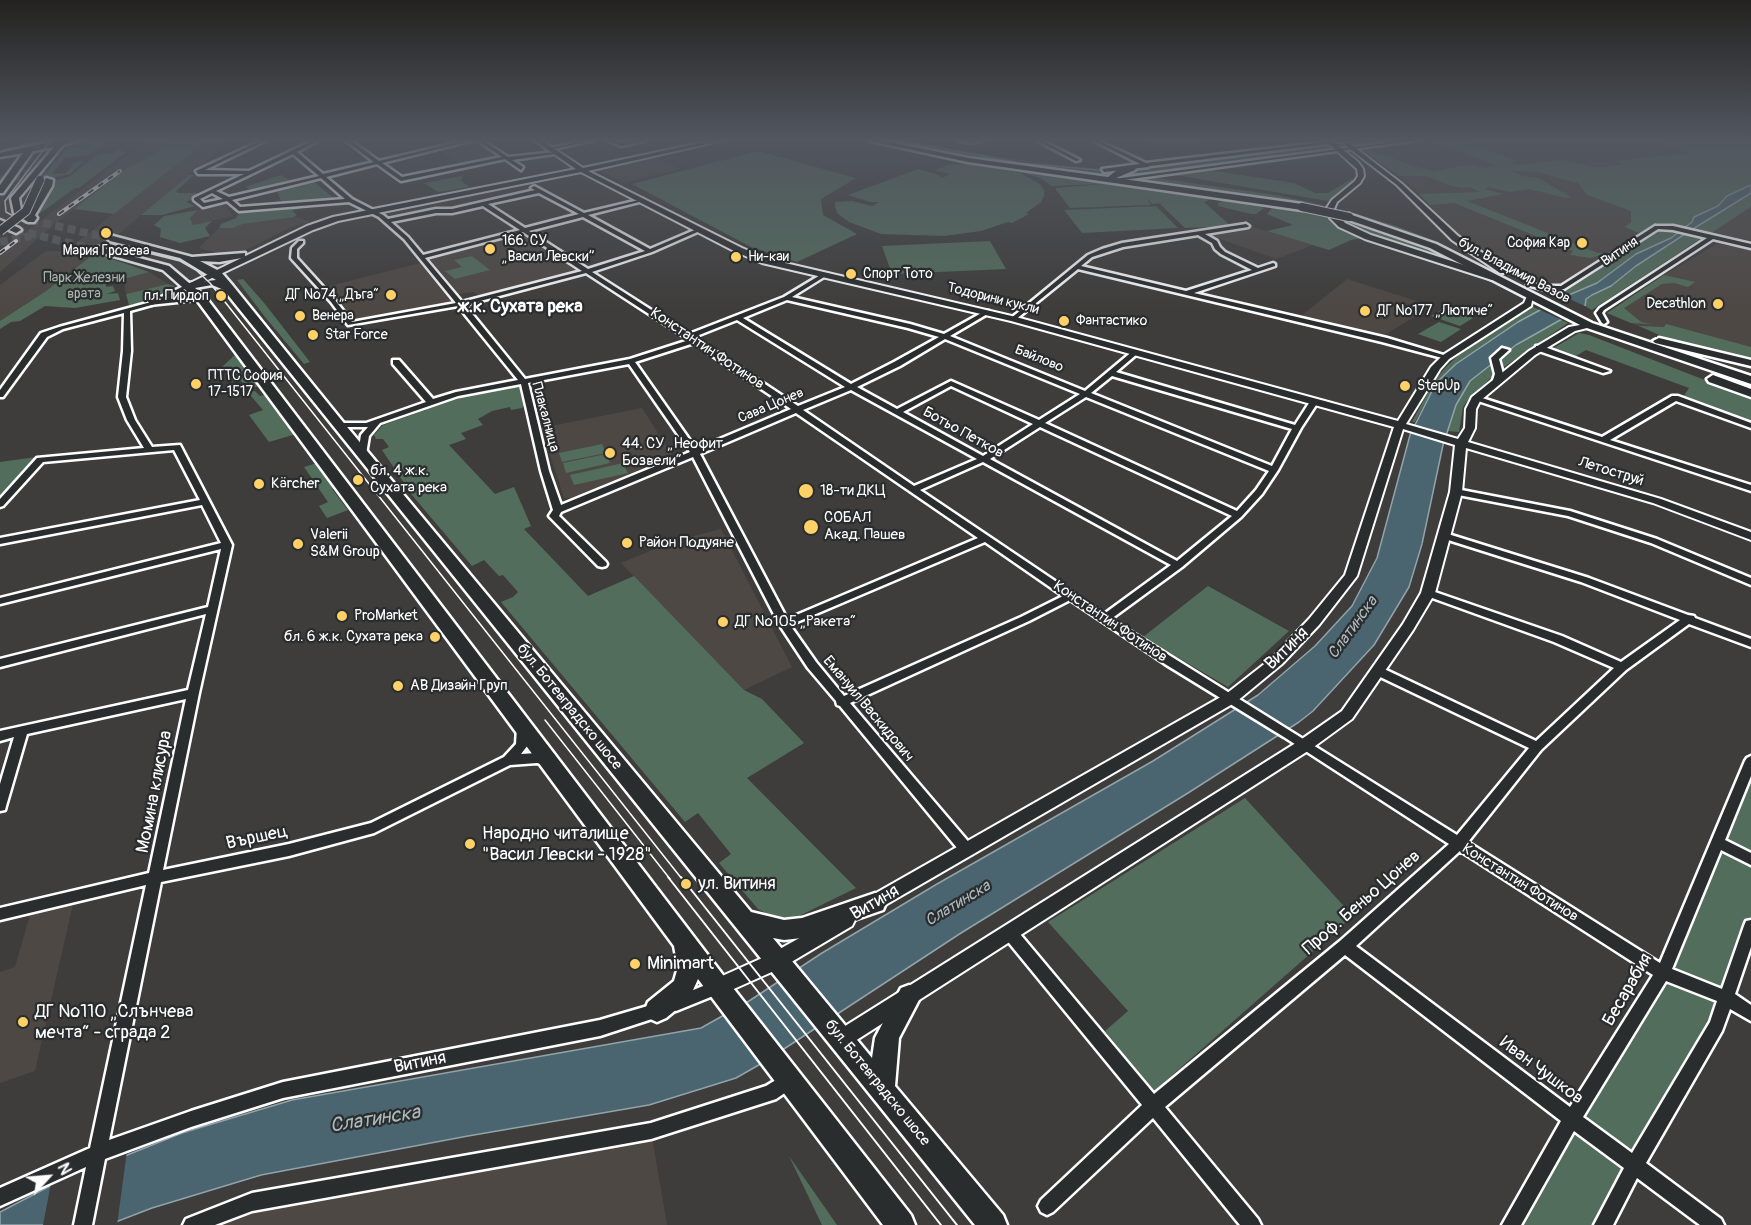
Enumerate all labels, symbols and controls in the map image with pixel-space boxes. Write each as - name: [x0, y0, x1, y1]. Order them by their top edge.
- marker: Мария Грозева: [99, 226, 113, 240]
- place label: 166. СУ „Васил Левски”: [502, 233, 594, 266]
- street label: бул. Владимир Вазов: [1455, 234, 1573, 308]
- street label: Витиня: [1598, 234, 1642, 270]
- place label: София Кар: [1507, 235, 1570, 251]
- marker: София Кар: [1575, 236, 1589, 250]
- marker: 166. СУ „Васил Левски”: [483, 242, 497, 256]
- place label: Мария Грозева: [63, 243, 149, 259]
- place label: Ни-каи: [748, 249, 789, 265]
- marker: Ни-каи: [729, 250, 743, 264]
- place label: Спорт Тото: [863, 266, 933, 282]
- marker: Спорт Тото: [844, 267, 858, 281]
- park label: Парк Железни врата: [43, 270, 125, 302]
- street label: Тодорини кукли: [945, 279, 1041, 319]
- place label: ДГ №74 „Дъга“: [286, 287, 379, 303]
- place label: пл. Пирдоп: [144, 288, 209, 304]
- marker: ДГ №74 „Дъга“: [384, 288, 398, 302]
- marker: пл. Пирдоп: [214, 289, 228, 303]
- district label: ж.к. Сухата река: [457, 296, 583, 318]
- place label: Decathlon: [1646, 296, 1706, 312]
- marker: Decathlon: [1711, 297, 1725, 311]
- place label: ДГ №177 „Лютиче“: [1377, 303, 1493, 319]
- street label: Константин Фотинов: [647, 304, 767, 394]
- marker: ДГ №177 „Лютиче“: [1358, 304, 1372, 318]
- place label: Венера: [312, 308, 354, 324]
- marker: Венера: [293, 309, 307, 323]
- place label: Фантастико: [1076, 313, 1147, 329]
- marker: Фантастико: [1057, 314, 1071, 328]
- place label: Star Force: [325, 327, 388, 343]
- marker: Star Force: [306, 328, 320, 342]
- street label: Байлово: [1012, 342, 1066, 376]
- place label: ПТТС София 17-1517: [208, 368, 282, 400]
- marker: ПТТС София 17-1517: [189, 377, 203, 391]
- place label: StepUp: [1417, 378, 1460, 394]
- marker: StepUp: [1398, 379, 1412, 393]
- street label: Плакалница: [528, 380, 562, 454]
- street label: Сава Цонев: [736, 385, 806, 427]
- street label: Ботьо Петков: [919, 403, 1007, 463]
- place label: 44. СУ „Неофит Бозвели“: [622, 435, 723, 470]
- marker: 44. СУ „Неофит Бозвели“: [603, 446, 617, 460]
- street label: Летоструй: [1576, 454, 1646, 490]
- place label: бл. 4 ж.к. Сухата река: [370, 462, 447, 497]
- marker: бл. 4 ж.к. Сухата река: [351, 473, 365, 487]
- place label: Кärcher: [271, 475, 320, 493]
- marker: Кärcher: [252, 477, 266, 491]
- marker: 18-ти ДКЦ: [797, 482, 815, 500]
- place label: 18-ти ДКЦ: [820, 482, 886, 500]
- place label: СОБАЛ Акад. Пашев: [824, 509, 905, 544]
- marker: СОБАЛ Акад. Пашев: [802, 518, 820, 536]
- place label: Valerii S&M Group: [310, 526, 380, 561]
- place label: Район Подуяне: [639, 534, 734, 552]
- marker: Район Подуяне: [620, 536, 634, 550]
- marker: Valerii S&M Group: [291, 537, 305, 551]
- street label: Константин Фотинов: [1050, 577, 1170, 667]
- water label: Слатинска: [1324, 593, 1382, 663]
- place label: ProMarket: [354, 607, 418, 625]
- marker: ProMarket: [335, 609, 349, 623]
- place label: ДГ №105 „Ракета“: [735, 613, 856, 631]
- marker: ДГ №105 „Ракета“: [716, 615, 730, 629]
- street label: Витиня: [1261, 623, 1313, 675]
- place label: бл. 6 ж.к. Сухата река: [284, 628, 423, 646]
- marker: бл. 6 ж.к. Сухата река: [428, 630, 442, 644]
- street label: бул. Ботевградско шосе: [513, 640, 625, 774]
- street label: Емануил Васкидович: [819, 652, 917, 766]
- place label: АВ Дизайн Груп: [410, 677, 508, 695]
- marker: АВ Дизайн Груп: [391, 679, 405, 693]
- street label: Момина клисура: [133, 729, 177, 855]
- street label: Вършец: [224, 821, 290, 855]
- place label: Народно читалище "Васил Левски - 1928": [482, 823, 652, 866]
- marker: Народно читалище "Васил Левски - 1928": [463, 837, 477, 851]
- street label: Константин Фотинов: [1459, 840, 1581, 926]
- street label: Проф. Беньо Цонев: [1299, 846, 1425, 960]
- place label: ул. Витиня: [698, 873, 776, 895]
- marker: ул. Витиня: [679, 877, 693, 891]
- water label: Слатинска: [922, 877, 994, 931]
- street label: Витиня: [847, 880, 903, 926]
- street label: Бесарабия: [1599, 950, 1657, 1030]
- place label: Minimart: [647, 953, 714, 975]
- marker: Minimart: [628, 957, 642, 971]
- place label: ДГ №110 „Слънчева мечта“ - сграда 2: [35, 1001, 193, 1044]
- marker: ДГ №110 „Слънчева мечта“ - сграда 2: [16, 1015, 30, 1029]
- street label: бул. Ботевградско шосе: [821, 1016, 933, 1150]
- street label: Иван Чушков: [1495, 1032, 1587, 1110]
- street label: Витиня: [392, 1047, 448, 1079]
- water label: Слатинска: [328, 1101, 422, 1139]
- north arrow: [18, 1147, 78, 1207]
- text: N: [53, 1160, 76, 1178]

